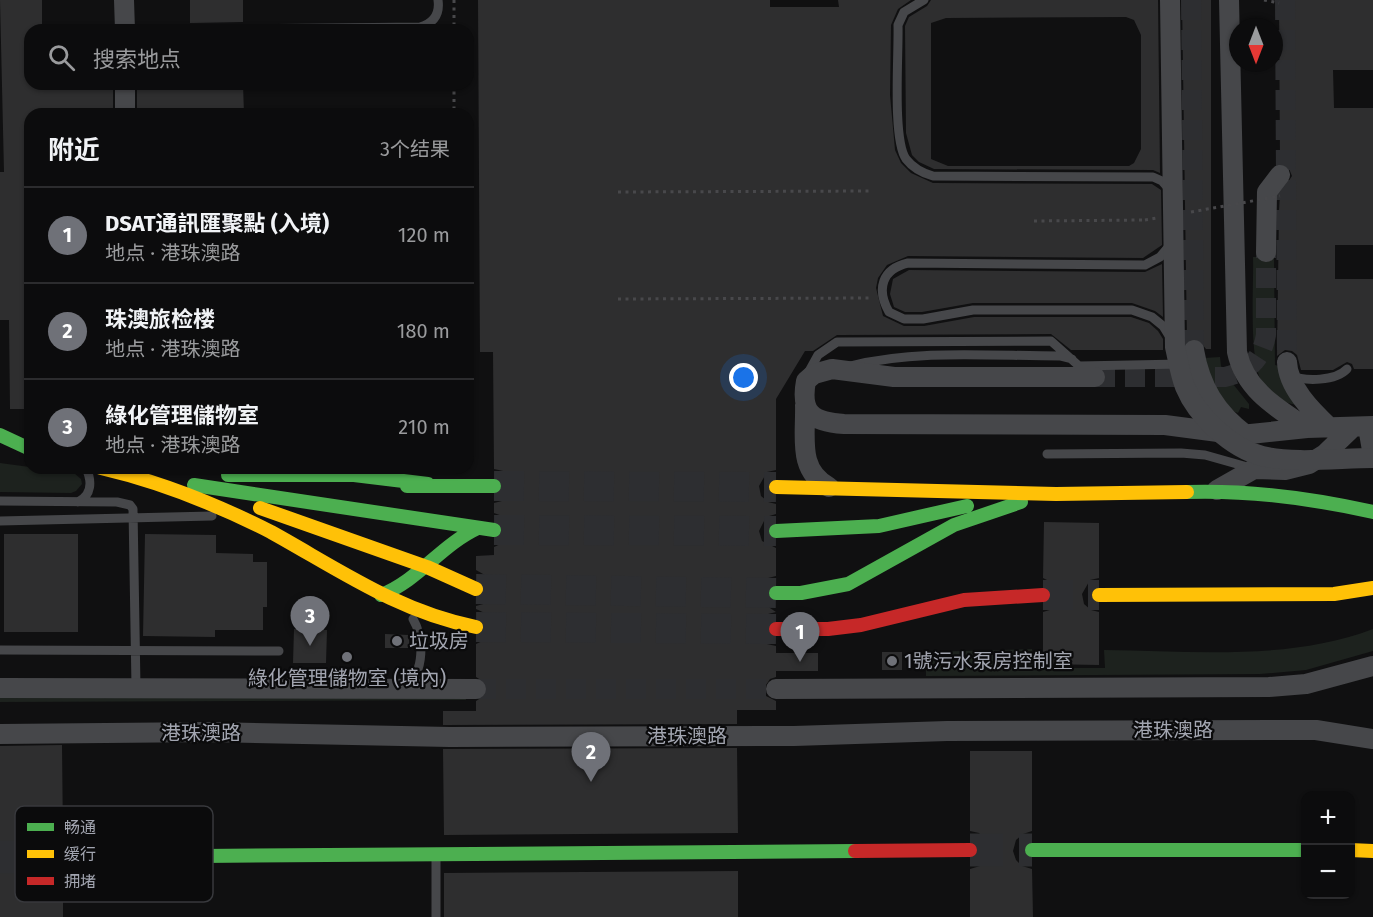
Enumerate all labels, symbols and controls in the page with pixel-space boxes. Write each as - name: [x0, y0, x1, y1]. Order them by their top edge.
- north arrow: [1229, 18, 1283, 72]
- search box: [24, 24, 474, 90]
- icon: search: [45, 41, 78, 74]
- text: 搜索地点: [93, 46, 181, 73]
- text: 附近: [48, 135, 100, 166]
- text: 3个结果: [380, 137, 450, 161]
- text: DSAT通訊匯聚點 (入境): [105, 210, 329, 237]
- text: 1: [63, 223, 72, 247]
- text: 120 m: [398, 223, 450, 247]
- text: 地点 · 港珠澳路: [105, 241, 240, 265]
- text: 珠澳旅检楼: [105, 306, 215, 333]
- text: 2: [62, 319, 73, 343]
- text: 180 m: [397, 319, 450, 343]
- text: 地点 · 港珠澳路: [105, 337, 240, 361]
- your location: [729, 363, 758, 392]
- text: 綠化管理儲物室: [105, 402, 259, 429]
- text: 3: [62, 415, 73, 439]
- text: 210 m: [398, 415, 450, 439]
- text: 地点 · 港珠澳路: [105, 433, 240, 457]
- pin: 3: [290, 596, 330, 646]
- pin: 1: [780, 612, 820, 662]
- place label: 垃圾房: [409, 629, 469, 653]
- marker: 垃圾房: [390, 634, 404, 648]
- place label: 1號污水泵房控制室: [904, 649, 1073, 673]
- marker: 綠化管理儲物室 (境內): [340, 650, 354, 664]
- marker: 1號污水泵房控制室: [885, 654, 899, 668]
- place label: 綠化管理儲物室 (境內): [248, 666, 446, 690]
- street label: 港珠澳路: [1133, 718, 1213, 742]
- street label: 港珠澳路: [161, 721, 241, 745]
- street label: 港珠澳路: [647, 724, 727, 748]
- pin: 2: [572, 732, 610, 782]
- map controls: [1301, 791, 1355, 899]
- button: +: [1301, 791, 1355, 845]
- legend: [15, 806, 213, 902]
- text: 畅通: [64, 818, 96, 837]
- text: 缓行: [64, 845, 96, 864]
- button: −: [1301, 845, 1355, 899]
- text: 拥堵: [64, 872, 96, 891]

